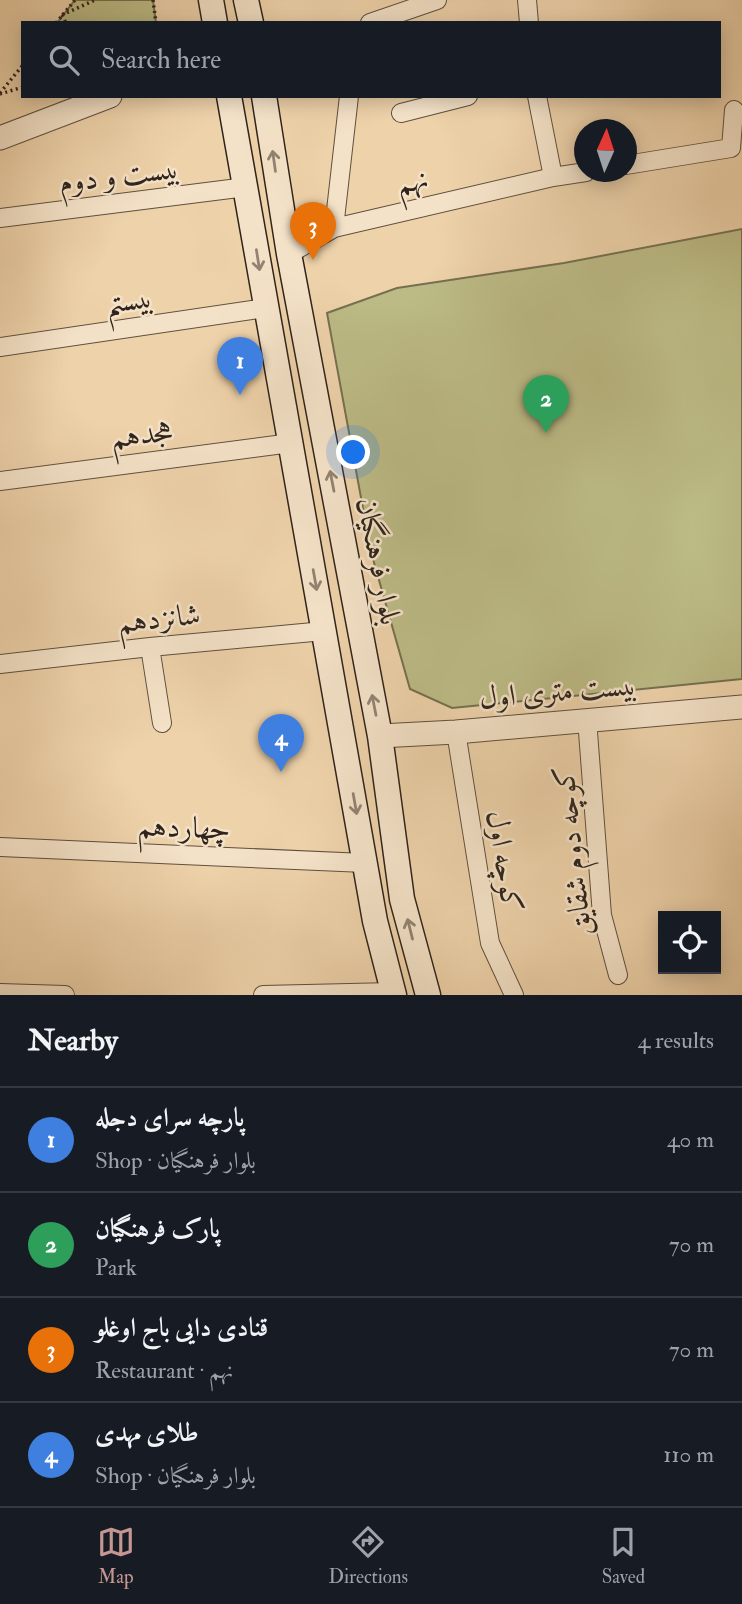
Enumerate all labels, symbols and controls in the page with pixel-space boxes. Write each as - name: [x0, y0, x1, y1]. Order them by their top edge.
- search box: [21, 21, 721, 98]
- icon: search: [45, 41, 83, 79]
- text: Search here: [101, 44, 221, 76]
- north arrow: [574, 119, 637, 182]
- street label: بیست و دوم: [56, 150, 182, 208]
- one-way arrow: [267, 150, 280, 173]
- street label: نهم: [393, 160, 434, 212]
- pin: 3: [290, 202, 336, 260]
- one-way arrow: [252, 248, 265, 271]
- street label: بیستم: [103, 279, 157, 332]
- pin: 1: [217, 337, 263, 395]
- pin: 2: [523, 375, 569, 433]
- street label: هجدهم: [109, 412, 177, 466]
- your location: [336, 435, 370, 469]
- one-way arrow: [324, 470, 338, 493]
- street label: بلوار فرهنگیان: [348, 494, 409, 628]
- one-way arrow: [309, 568, 322, 591]
- street label: شانزدهم: [116, 596, 203, 650]
- street label: بیست متری اول: [478, 666, 638, 717]
- one-way arrow: [367, 694, 380, 717]
- pin: 4: [258, 714, 304, 772]
- street label: کوچه دوم شقایق: [545, 763, 607, 938]
- one-way arrow: [349, 792, 362, 815]
- street label: چهاردهم: [137, 807, 231, 857]
- street label: کوچه اول: [476, 808, 531, 915]
- map controls: [658, 911, 721, 974]
- button: locate: [658, 911, 721, 974]
- one-way arrow: [403, 918, 416, 941]
- text: Nearby: [28, 1022, 118, 1059]
- text: 4 results: [638, 1026, 714, 1055]
- text: پارچه سرای دجله: [95, 1102, 244, 1134]
- text: 1: [47, 1125, 55, 1154]
- text: 40 m: [667, 1125, 714, 1154]
- text: Shop · بلوار فرهنگیان: [95, 1146, 256, 1175]
- text: پارک فرهنگیان: [95, 1213, 220, 1245]
- text: 2: [45, 1230, 57, 1259]
- text: 70 m: [669, 1230, 714, 1259]
- text: Park: [95, 1253, 137, 1282]
- text: قنادی دایی باج اوغلو: [95, 1312, 269, 1344]
- text: 3: [47, 1335, 55, 1364]
- text: 70 m: [669, 1335, 714, 1364]
- text: Restaurant · نهم: [95, 1356, 233, 1385]
- text: طلای مهدی: [95, 1417, 199, 1449]
- text: 4: [45, 1440, 57, 1469]
- text: 110 m: [663, 1440, 714, 1469]
- text: Shop · بلوار فرهنگیان: [95, 1461, 256, 1490]
- tab: Map: [97, 1523, 135, 1589]
- tab: Directions: [328, 1523, 408, 1589]
- tab: Saved: [602, 1523, 645, 1589]

